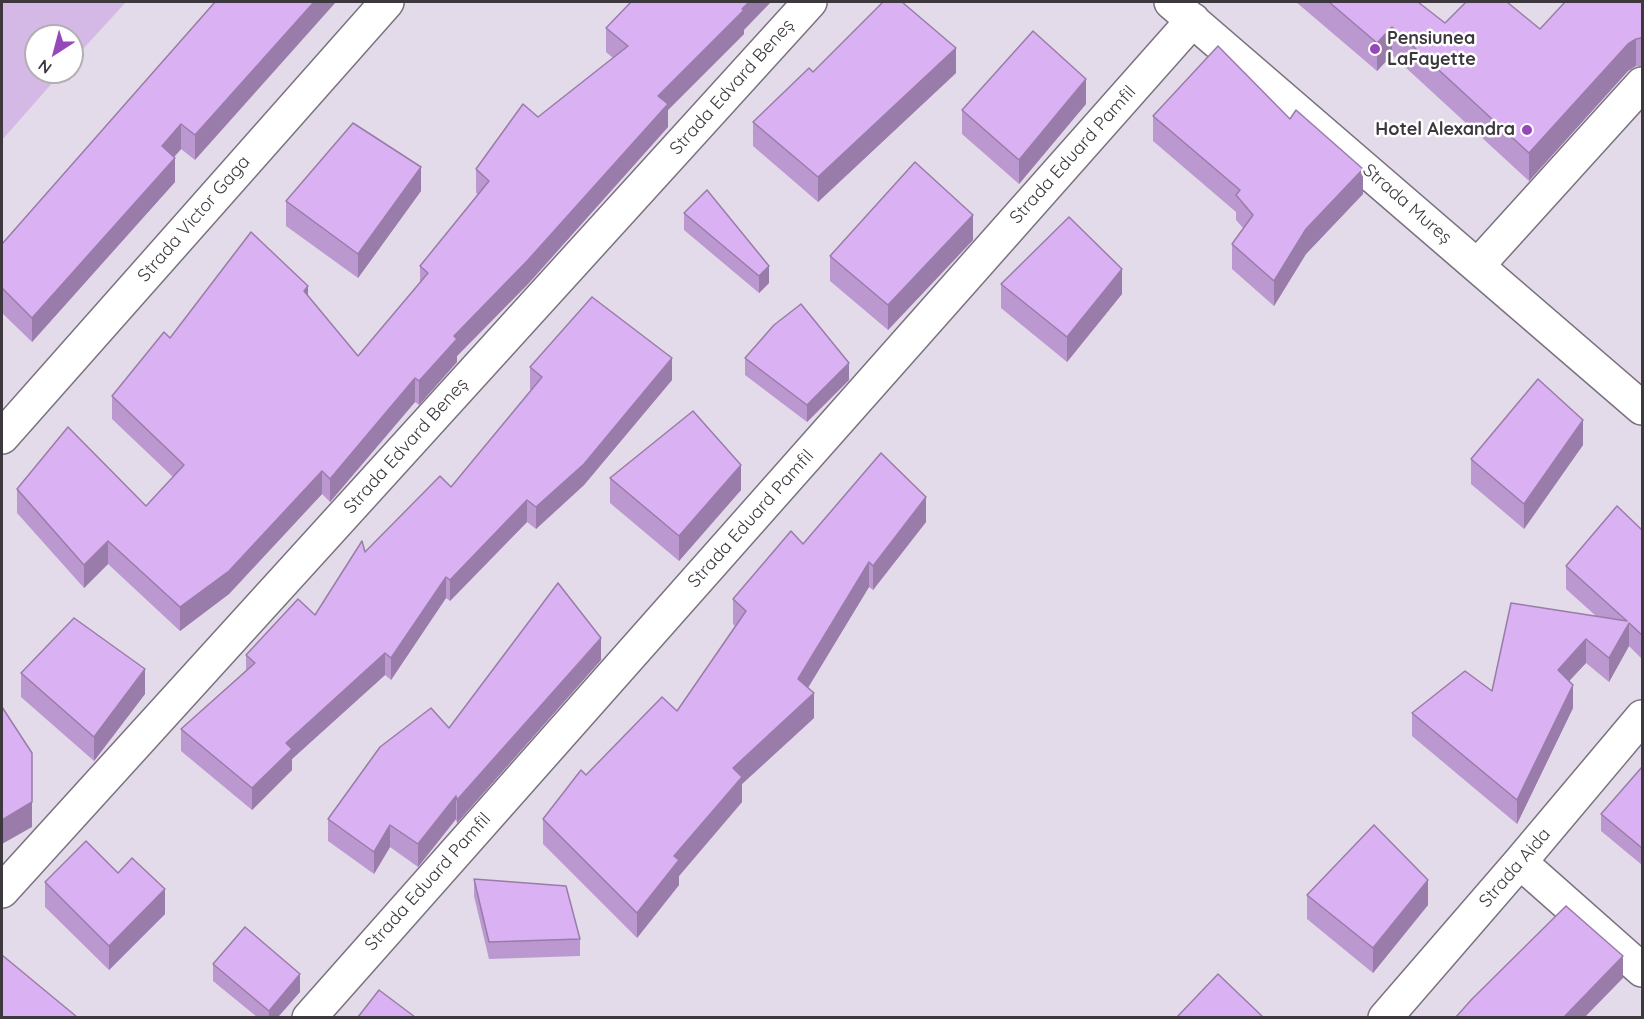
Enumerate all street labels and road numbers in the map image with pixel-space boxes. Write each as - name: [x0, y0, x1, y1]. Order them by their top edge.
- street label: Strada Edvard Beneș: [665, 15, 799, 159]
- street label: Strada Eduard Pamfil: [1005, 82, 1141, 228]
- street label: Strada Victor Gaga: [133, 151, 255, 287]
- street label: Strada Mureș: [1358, 159, 1456, 249]
- street label: Strada Edvard Beneș: [339, 374, 473, 518]
- street label: Strada Eduard Pamfil: [683, 446, 819, 592]
- street label: Strada Eduard Pamfil: [360, 809, 496, 955]
- street label: Strada Aida: [1475, 824, 1555, 912]

